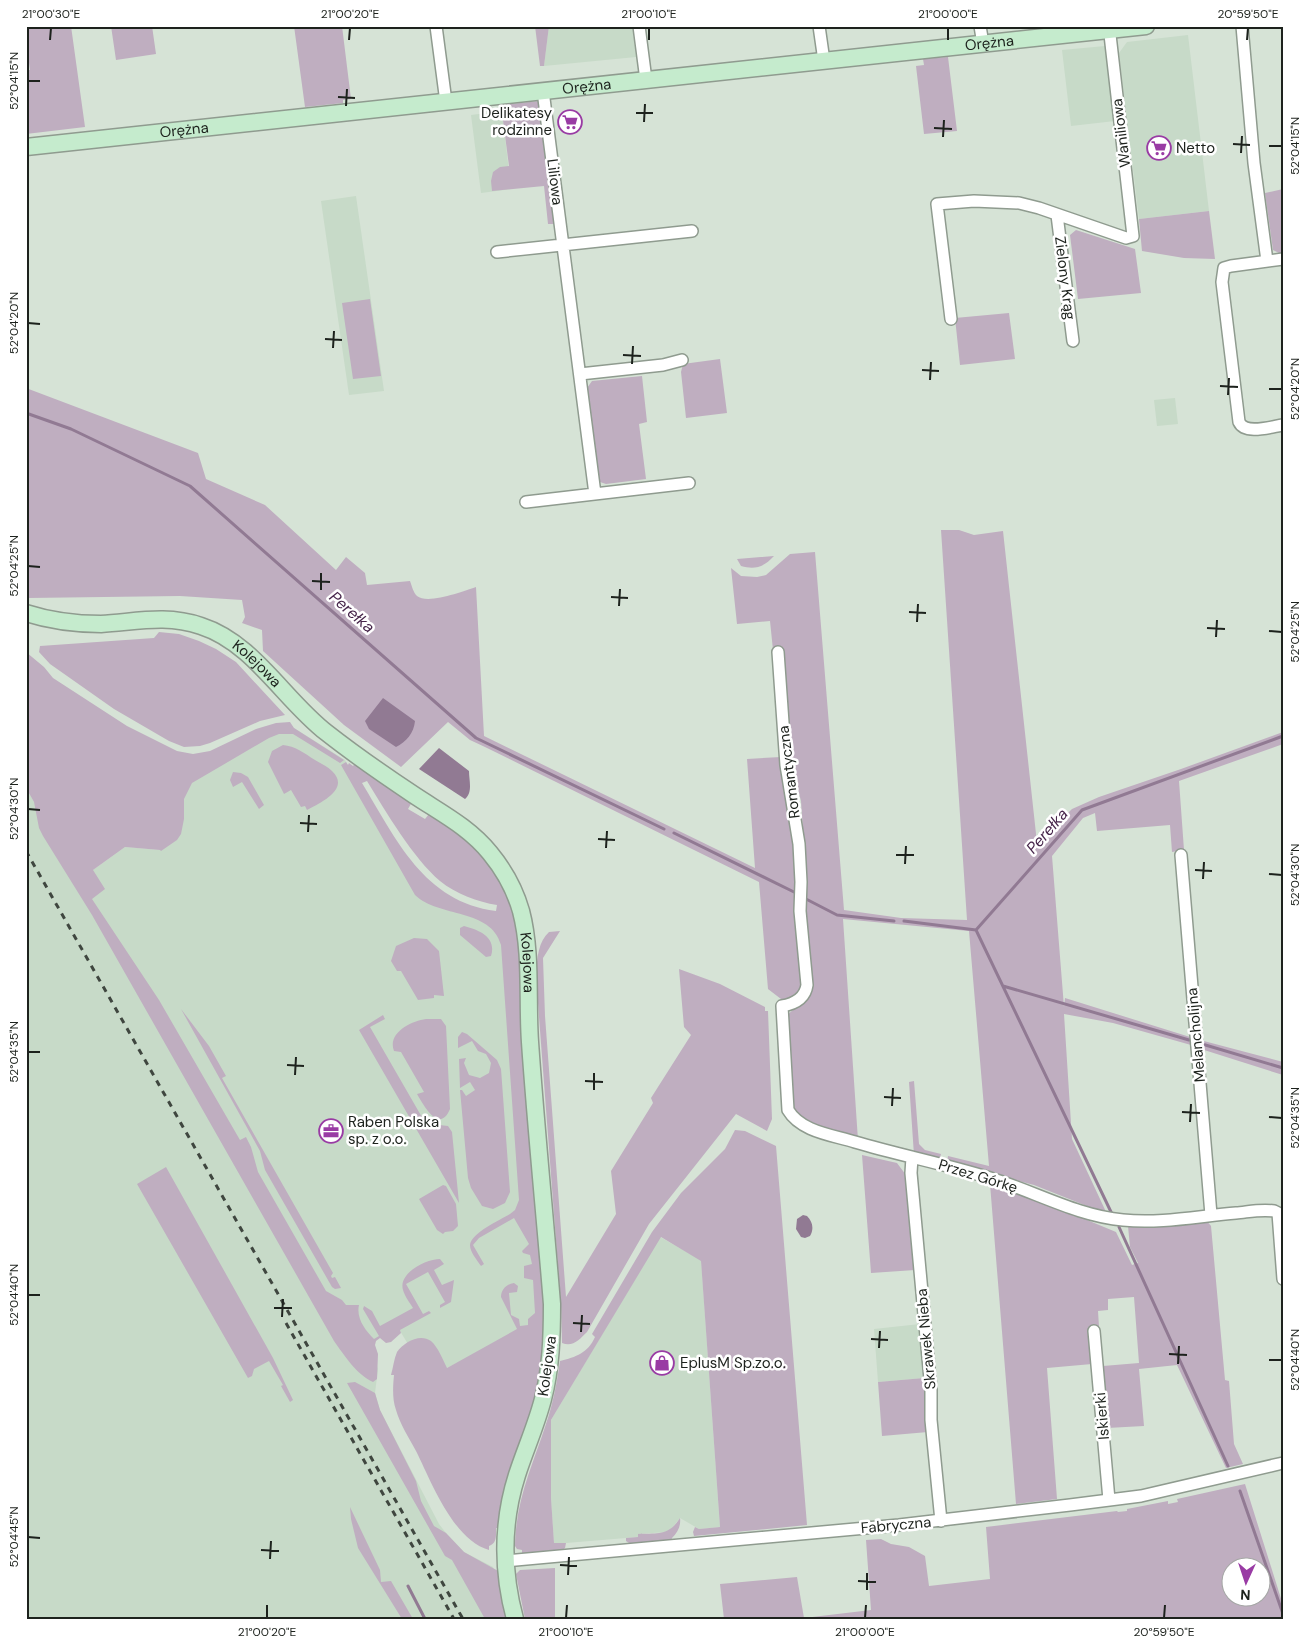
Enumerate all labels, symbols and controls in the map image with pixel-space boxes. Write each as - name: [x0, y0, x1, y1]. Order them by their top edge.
- text: 21°00'30"E: [22, 6, 81, 22]
- text: 21°00'20"E: [321, 6, 379, 22]
- text: 21°00'10"E: [621, 6, 677, 22]
- text: 21°00'00"E: [918, 6, 978, 22]
- text: 20°59'50"E: [1218, 6, 1279, 22]
- street label: Orężna: [964, 30, 1015, 55]
- text: 52°04'15"N: [6, 52, 22, 110]
- street label: Orężna: [561, 74, 612, 99]
- street label: Waniliowa: [1107, 98, 1135, 168]
- place label: Delikatesy rodzinne: [481, 103, 553, 140]
- supermarket icon: Delikatesy rodzinne: [557, 109, 583, 135]
- street label: Orężna: [159, 117, 210, 143]
- text: 52°04'15"N: [1287, 117, 1303, 175]
- supermarket icon: Netto: [1146, 135, 1172, 161]
- place label: Netto: [1176, 138, 1215, 158]
- street label: Liliowa: [542, 158, 568, 206]
- street label: Zielony Krąg: [1050, 235, 1080, 321]
- text: 52°04'20"N: [6, 292, 22, 354]
- text: 52°04'20"N: [1287, 358, 1303, 420]
- text: 52°04'25"N: [6, 535, 22, 597]
- water label: Perełka: [325, 586, 379, 638]
- text: 52°04'25"N: [1287, 601, 1303, 663]
- street label: Kolejowa: [228, 635, 286, 692]
- street label: Romantyczna: [773, 725, 805, 819]
- text: 52°04'30"N: [6, 778, 22, 840]
- water label: Perełka: [1021, 804, 1073, 858]
- text: 52°04'30"N: [1287, 844, 1303, 906]
- street label: Kolejowa: [515, 931, 539, 993]
- street label: Melancholijna: [1182, 987, 1210, 1083]
- text: 52°04'35"N: [6, 1021, 22, 1083]
- text: 52°04'35"N: [1287, 1087, 1303, 1149]
- place label: Raben Polska sp. z o.o.: [348, 1112, 439, 1149]
- office icon: Raben Polska sp. z o.o.: [318, 1118, 344, 1144]
- street label: Przez Górkę: [936, 1154, 1020, 1198]
- text: 52°04'40"N: [6, 1264, 22, 1326]
- street label: Skrawek Nieba: [912, 1288, 940, 1390]
- text: 52°04'40"N: [1287, 1329, 1303, 1391]
- street label: Kolejowa: [533, 1335, 561, 1397]
- shop icon: EplusM Sp.zo.o.: [649, 1350, 675, 1376]
- place label: EplusM Sp.zo.o.: [680, 1353, 786, 1373]
- street label: Iskierki: [1090, 1391, 1114, 1441]
- text: 52°04'45"N: [6, 1506, 22, 1568]
- street label: Fabryczna: [860, 1512, 932, 1538]
- north arrow: [1222, 1558, 1272, 1608]
- text: N: [1240, 1586, 1251, 1604]
- text: 21°00'20"E: [238, 1624, 296, 1640]
- text: 21°00'10"E: [538, 1624, 594, 1640]
- text: 21°00'00"E: [835, 1624, 895, 1640]
- text: 20°59'50"E: [1134, 1624, 1195, 1640]

